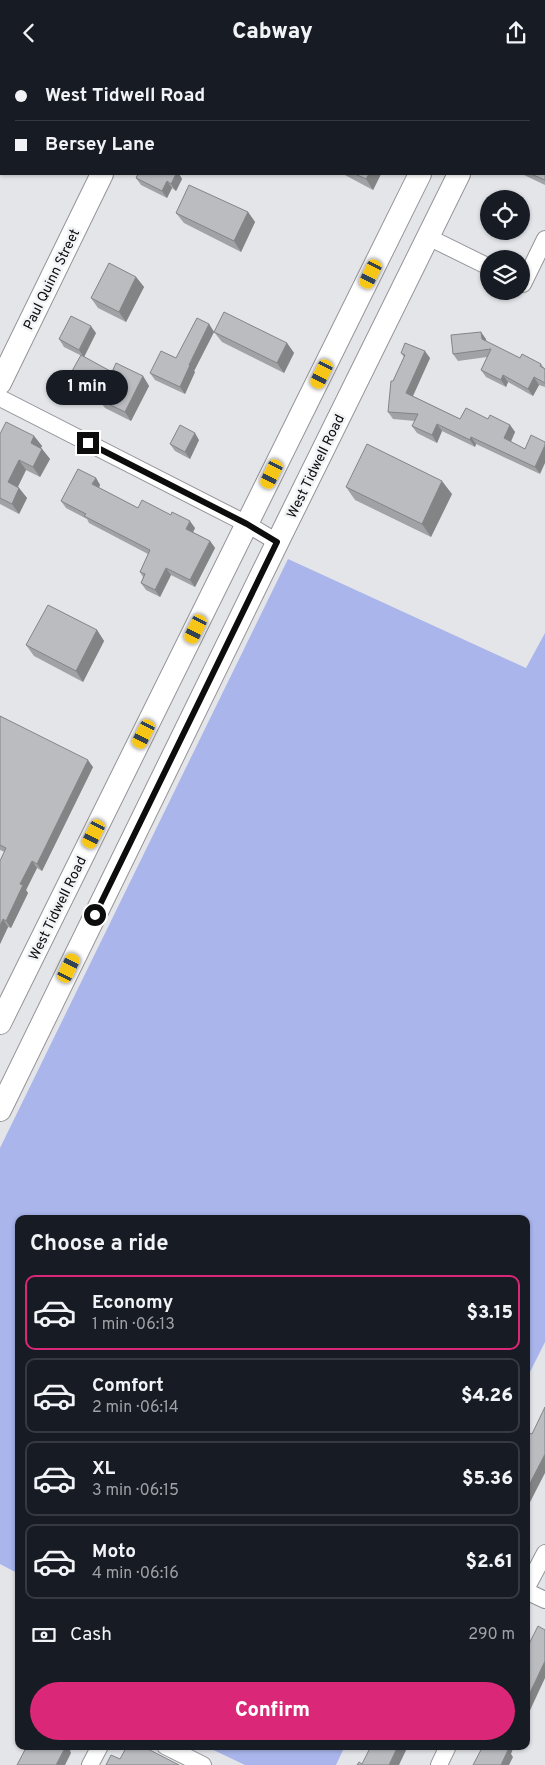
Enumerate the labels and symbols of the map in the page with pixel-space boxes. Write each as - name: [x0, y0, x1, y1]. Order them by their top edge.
- street label: Paul Quinn Street: [21, 226, 84, 333]
- car: [357, 257, 384, 291]
- car: [308, 357, 335, 391]
- callout: 1 min: [47, 371, 129, 405]
- street label: West Tidwell Road: [284, 412, 349, 521]
- route end: [77, 432, 99, 454]
- car: [258, 457, 285, 491]
- car: [182, 612, 209, 646]
- car: [130, 717, 157, 751]
- car: [80, 817, 107, 851]
- street label: West Tidwell Road: [26, 854, 91, 963]
- route start: [84, 904, 106, 926]
- car: [55, 951, 82, 985]

